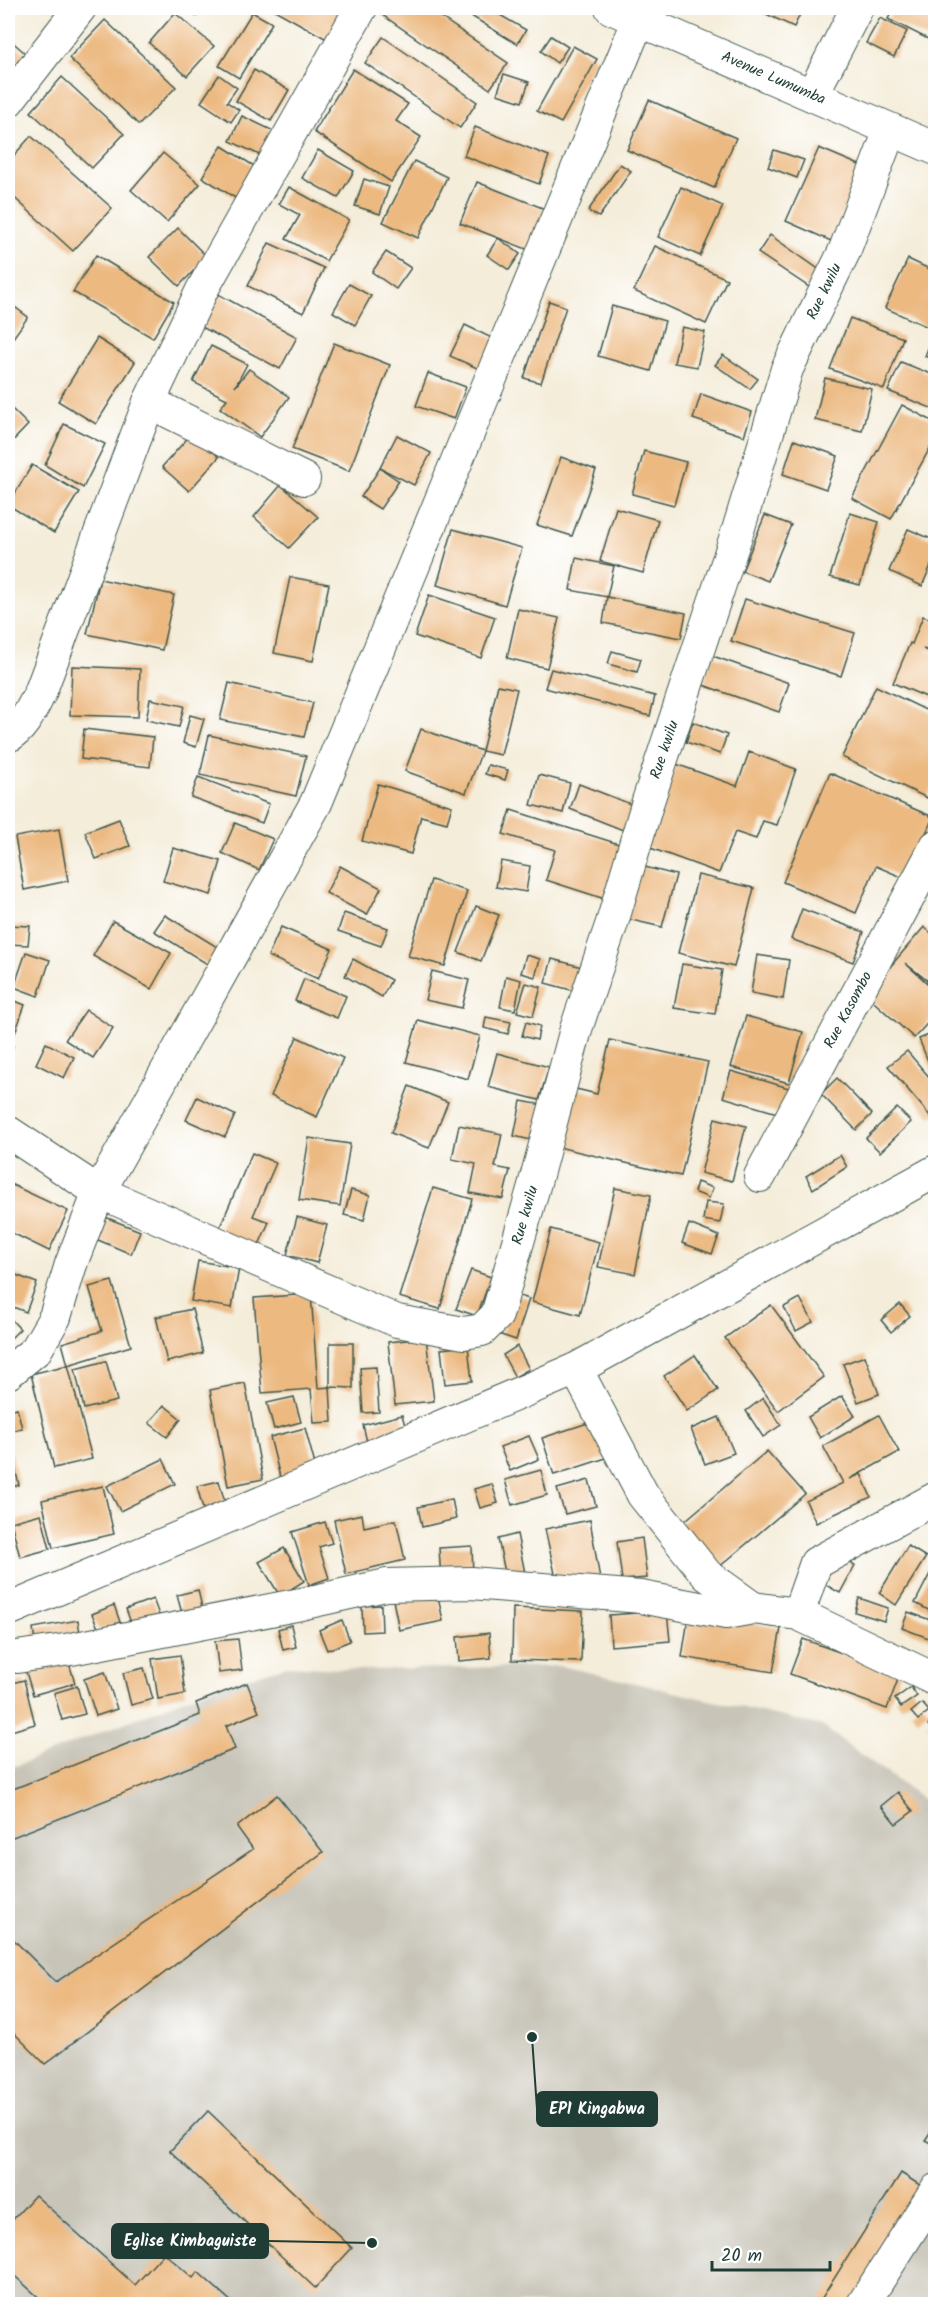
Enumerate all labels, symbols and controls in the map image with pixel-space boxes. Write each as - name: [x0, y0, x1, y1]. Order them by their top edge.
- street label: Avenue Lumumba: [717, 45, 829, 112]
- street label: Rue kwilu: [801, 259, 849, 324]
- street label: Rue kwilu: [644, 717, 686, 782]
- street label: Rue Kasombo: [818, 967, 879, 1053]
- street label: Rue kwilu: [506, 1183, 545, 1248]
- callout: EP1 Kingabwa: [537, 2092, 657, 2126]
- text: EP1 Kingabwa: [549, 2097, 645, 2122]
- callout: Eglise Kimbaguiste: [112, 2224, 268, 2258]
- text: Eglise Kimbaguiste: [124, 2229, 257, 2254]
- scale bar: [712, 2234, 830, 2272]
- text: 20 m: [721, 2242, 762, 2271]

